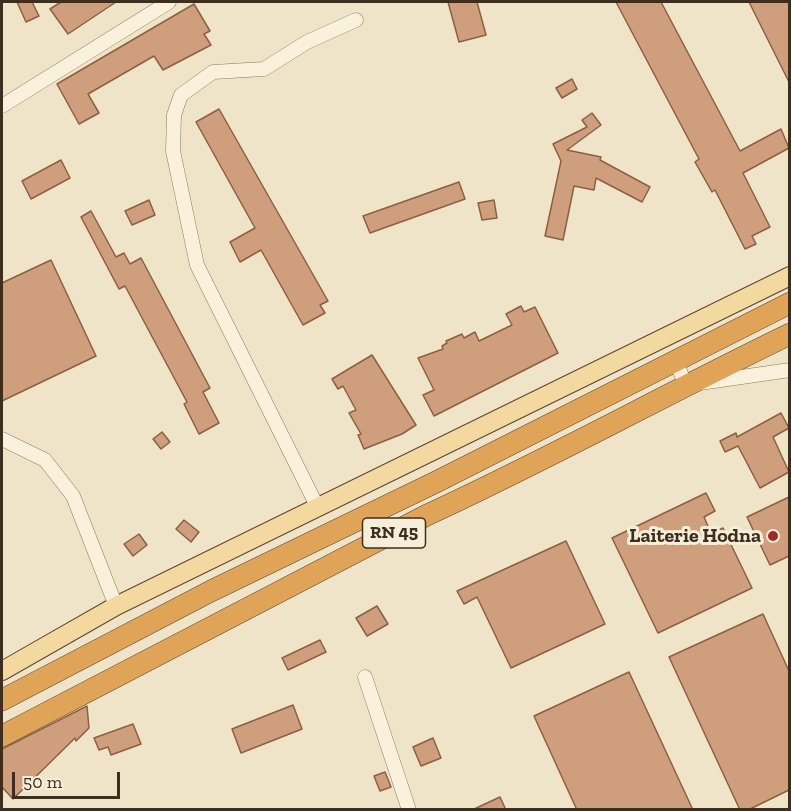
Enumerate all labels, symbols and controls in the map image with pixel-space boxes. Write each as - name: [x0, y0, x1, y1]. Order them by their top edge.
- road number: RN 45: [362, 518, 426, 548]
- place label: Laiterie Hodna: [629, 524, 761, 548]
- marker: Laiterie Hodna: [766, 529, 780, 543]
- scale bar: [15, 760, 123, 798]
- text: 50 m: [23, 771, 62, 793]

